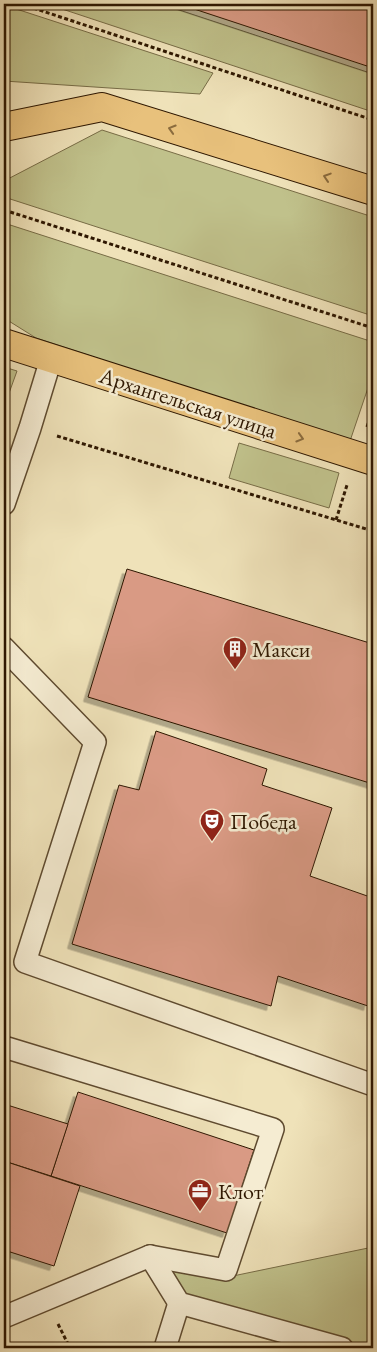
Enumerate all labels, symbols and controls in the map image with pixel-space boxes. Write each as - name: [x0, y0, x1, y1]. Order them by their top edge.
- one-way arrow: [168, 124, 176, 134]
- one-way arrow: [323, 172, 331, 182]
- street label: Архангельская улица: [95, 360, 280, 445]
- one-way arrow: [295, 433, 304, 443]
- place label: Макси: [252, 635, 311, 664]
- building icon: Макси: [222, 636, 248, 670]
- place label: Победа: [230, 807, 297, 836]
- theatre icon: Победа: [199, 808, 225, 842]
- place label: Клот: [218, 1177, 263, 1206]
- office icon: Клот: [187, 1178, 213, 1212]

